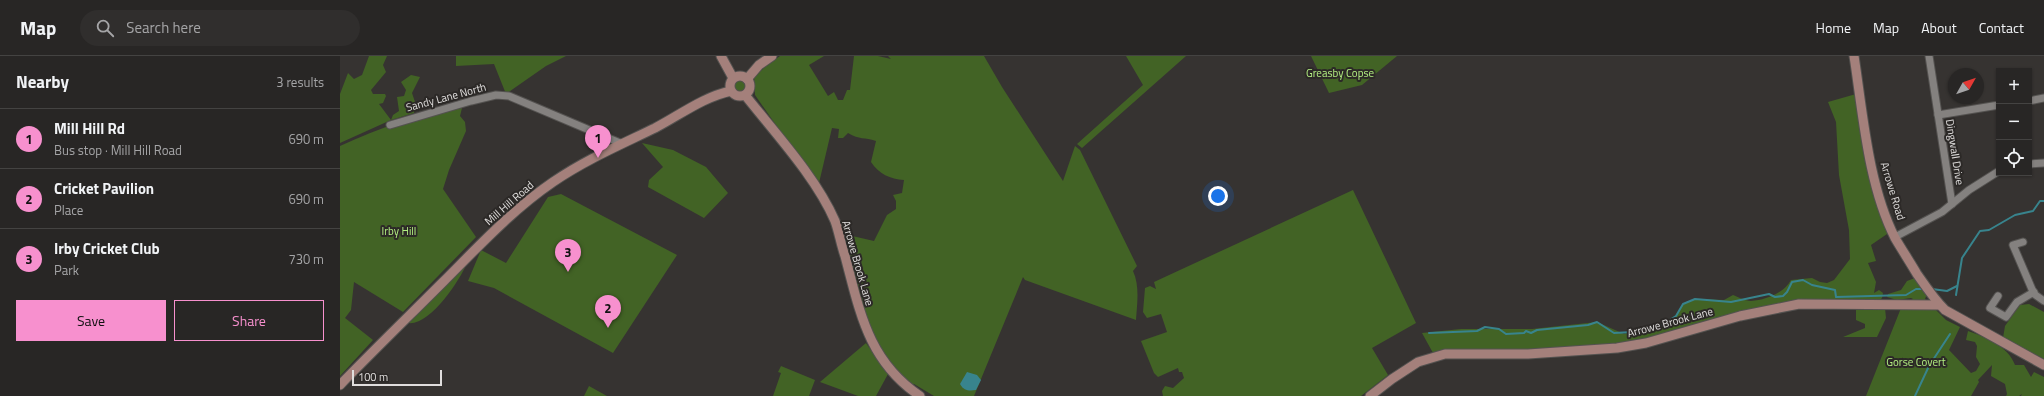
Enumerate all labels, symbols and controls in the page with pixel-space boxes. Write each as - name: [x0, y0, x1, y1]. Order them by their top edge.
- search box: [80, 10, 360, 46]
- text: Map: [20, 13, 56, 42]
- text: Search here: [126, 16, 201, 39]
- icon: search: [94, 17, 116, 39]
- text: Home: [1816, 17, 1851, 38]
- text: Map: [1873, 17, 1899, 38]
- text: About: [1921, 17, 1957, 38]
- text: Contact: [1979, 17, 2024, 38]
- park label: Greasby Copse: [1306, 65, 1375, 81]
- north arrow: [1948, 68, 1984, 104]
- map controls: [1996, 68, 2032, 176]
- button: +: [1996, 68, 2032, 104]
- text: Nearby: [16, 69, 69, 95]
- text: 3 results: [276, 72, 324, 92]
- street label: Sandy Lane North: [404, 79, 488, 115]
- button: −: [1996, 104, 2032, 140]
- text: Mill Hill Rd: [54, 117, 125, 140]
- street label: Dingwall Drive: [1942, 118, 1968, 187]
- pin: 1: [585, 125, 611, 158]
- text: 1: [25, 129, 33, 149]
- text: 690 m: [288, 129, 324, 149]
- text: Bus stop · Mill Hill Road: [54, 140, 182, 160]
- button: locate: [1996, 140, 2032, 176]
- street label: Arrowe Road: [1877, 160, 1909, 222]
- text: Cricket Pavilion: [54, 177, 154, 200]
- street label: Mill Hill Road: [481, 177, 537, 229]
- your location: [1208, 186, 1228, 206]
- text: 2: [25, 189, 33, 209]
- text: 690 m: [288, 189, 324, 209]
- text: Place: [54, 200, 83, 220]
- street label: Arrowe Brook Lane: [838, 218, 878, 308]
- park label: Irby Hill: [382, 223, 416, 239]
- text: Irby Cricket Club: [54, 237, 160, 260]
- pin: 3: [555, 239, 581, 272]
- text: 3: [25, 249, 33, 269]
- text: 730 m: [288, 249, 324, 269]
- text: Park: [54, 260, 79, 280]
- pin: 2: [595, 295, 621, 328]
- button: Save: [16, 300, 166, 341]
- button: Share: [174, 300, 324, 341]
- street label: Arrowe Brook Lane: [1625, 303, 1715, 341]
- park label: Gorse Covert: [1886, 354, 1946, 370]
- scale bar: [352, 368, 442, 387]
- text: 100 m: [358, 369, 388, 385]

